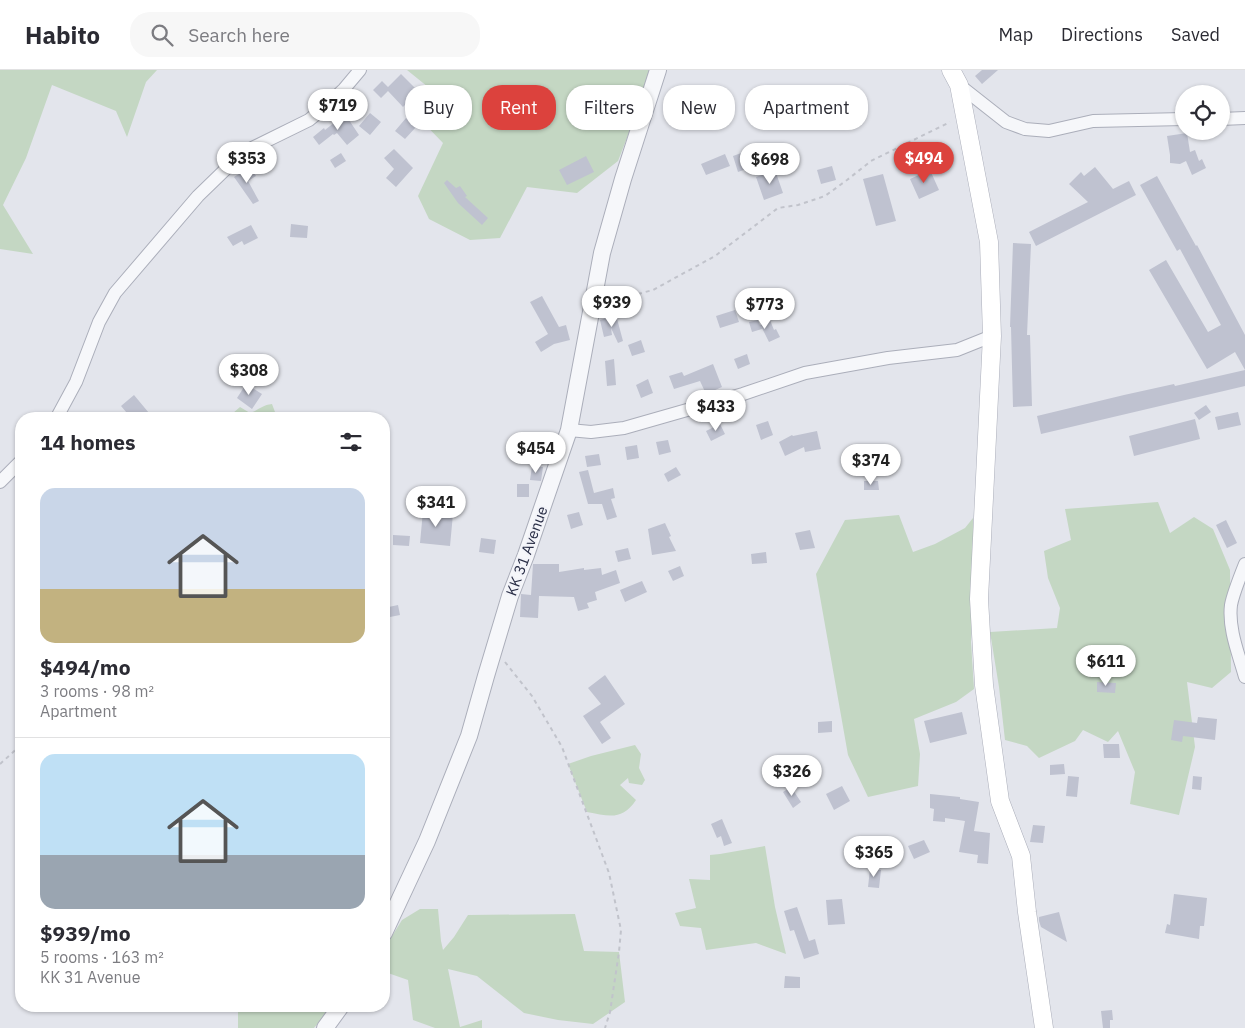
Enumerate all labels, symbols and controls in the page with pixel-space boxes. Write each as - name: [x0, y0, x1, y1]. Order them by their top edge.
- search box: [130, 12, 480, 57]
- text: Habito: [25, 19, 100, 51]
- icon: search: [148, 21, 176, 49]
- text: Search here: [188, 23, 290, 47]
- text: Map: [998, 23, 1033, 46]
- text: Directions: [1061, 23, 1143, 46]
- text: Saved: [1171, 23, 1220, 46]
- chip: Buy: [405, 85, 472, 130]
- chip: Rent: [482, 85, 556, 130]
- chip: Filters: [566, 85, 653, 130]
- chip: New: [663, 85, 735, 130]
- chip: Apartment: [745, 85, 868, 130]
- map controls: [1175, 85, 1230, 140]
- button: locate: [1175, 85, 1230, 140]
- pin: $719: [308, 88, 368, 131]
- text: $719: [319, 95, 357, 115]
- pin: $353: [217, 142, 277, 184]
- pin: $698: [740, 142, 800, 185]
- pin: $494: [894, 142, 954, 184]
- text: $353: [228, 148, 266, 168]
- text: $494: [905, 148, 943, 168]
- text: $698: [751, 149, 789, 169]
- pin: $939: [582, 286, 642, 328]
- pin: $773: [735, 288, 795, 330]
- text: $939: [593, 292, 631, 312]
- text: $773: [746, 294, 784, 314]
- pin: $308: [219, 354, 279, 396]
- text: $308: [230, 360, 268, 380]
- pin: $433: [686, 390, 746, 432]
- text: $433: [697, 396, 735, 416]
- text: 14 homes: [40, 428, 136, 456]
- icon: filters: [337, 428, 365, 456]
- pin: $454: [506, 432, 566, 474]
- text: $454: [517, 438, 555, 458]
- pin: $374: [841, 444, 901, 486]
- text: $374: [852, 450, 890, 470]
- pin: $341: [406, 486, 466, 528]
- text: $341: [417, 492, 455, 512]
- street label: KK 31 Avenue: [501, 503, 552, 598]
- icon: home: [158, 521, 248, 611]
- pin: $611: [1076, 644, 1136, 687]
- text: $611: [1087, 651, 1125, 671]
- text: $494/mo: [40, 653, 131, 681]
- text: 3 rooms · 98 m²: [40, 681, 154, 701]
- text: Apartment: [40, 701, 117, 721]
- pin: $326: [762, 754, 822, 797]
- text: $326: [773, 761, 811, 781]
- icon: home: [158, 786, 248, 876]
- pin: $365: [844, 836, 904, 878]
- text: $365: [855, 842, 893, 862]
- text: $939/mo: [40, 919, 131, 947]
- text: 5 rooms · 163 m²: [40, 947, 164, 967]
- text: KK 31 Avenue: [40, 967, 140, 987]

